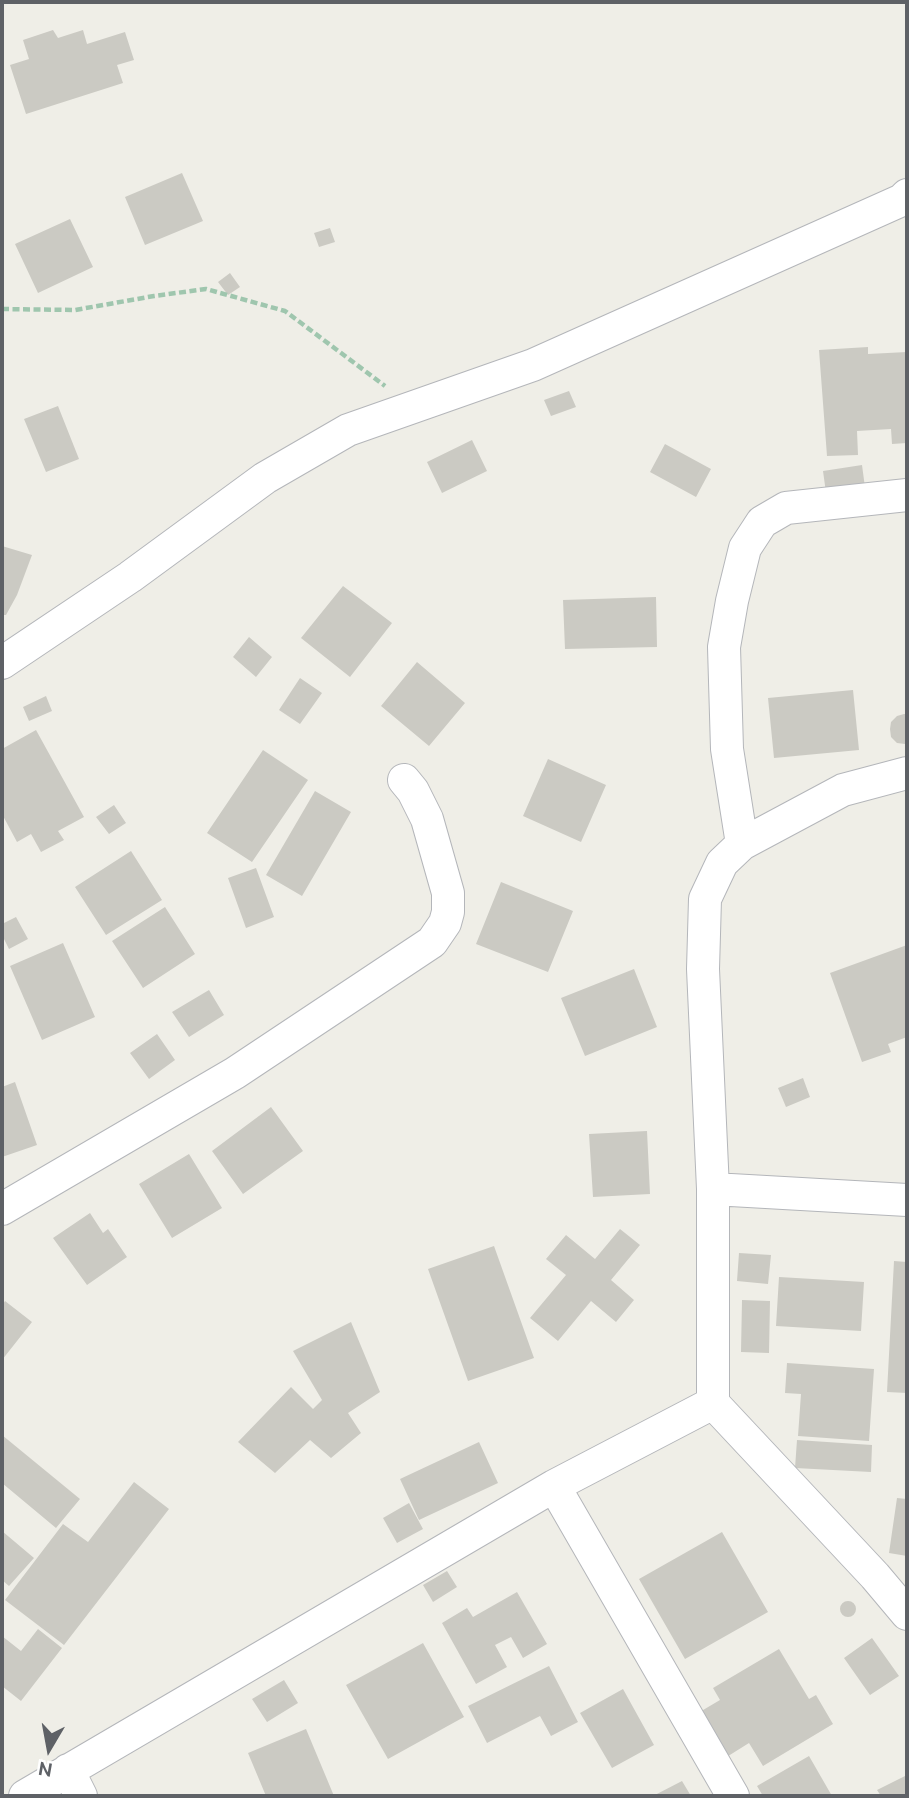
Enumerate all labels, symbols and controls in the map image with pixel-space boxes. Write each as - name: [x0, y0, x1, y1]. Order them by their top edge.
- north arrow: [14, 1714, 84, 1784]
- text: N: [36, 1758, 54, 1782]

